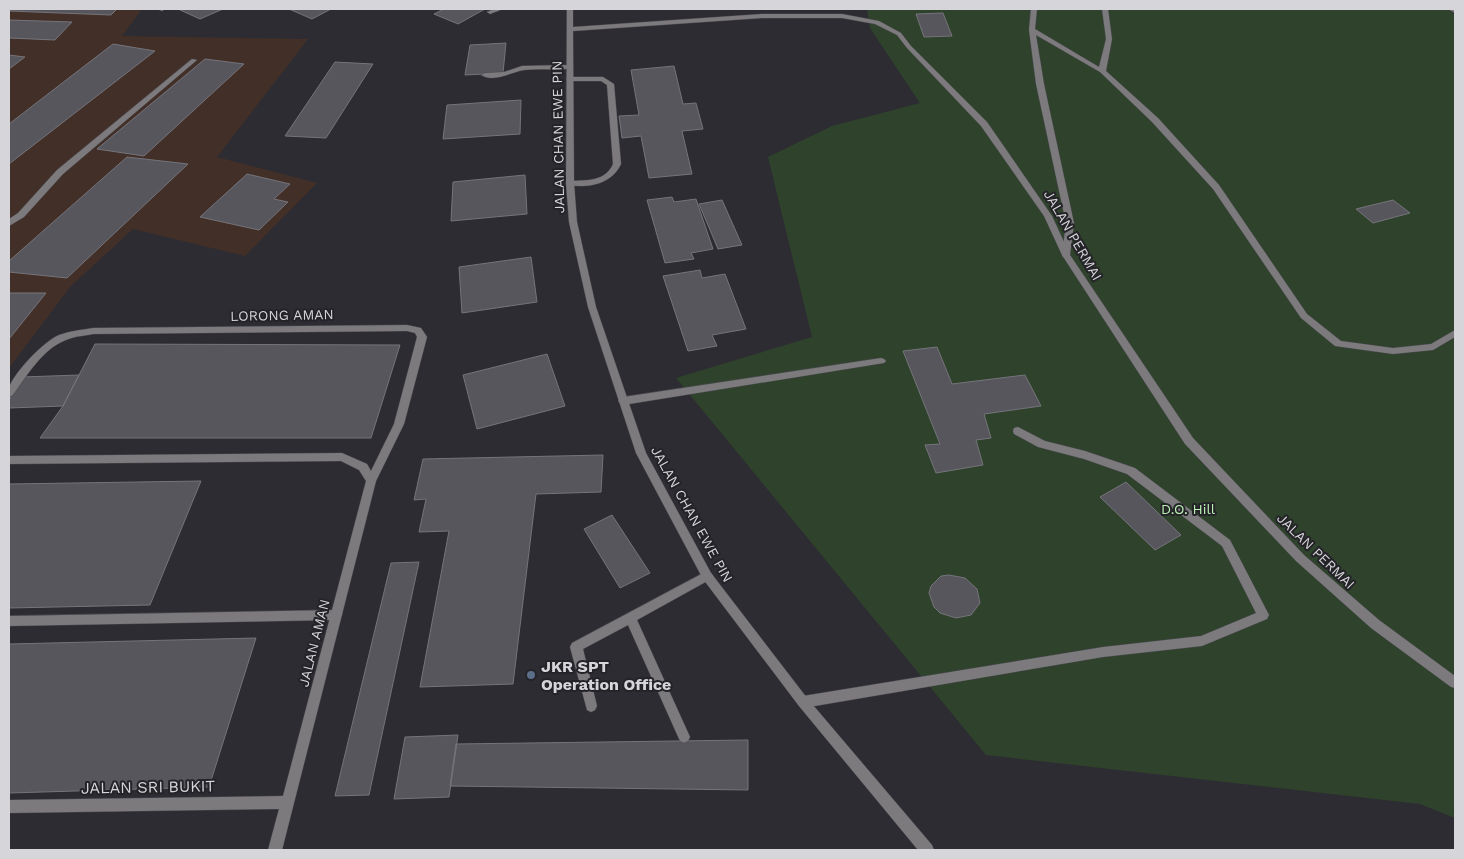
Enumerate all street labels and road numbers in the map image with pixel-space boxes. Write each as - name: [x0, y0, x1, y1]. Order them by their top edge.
- street label: JALAN CHAN EWE PIN: [549, 61, 567, 213]
- street label: JALAN PERMAI: [1041, 187, 1105, 283]
- street label: LORONG AMAN: [230, 306, 334, 324]
- street label: JALAN CHAN EWE PIN: [648, 443, 736, 585]
- street label: JALAN PERMAI: [1274, 510, 1358, 592]
- street label: JALAN AMAN: [295, 598, 333, 688]
- street label: JALAN SRI BUKIT: [81, 776, 216, 798]

